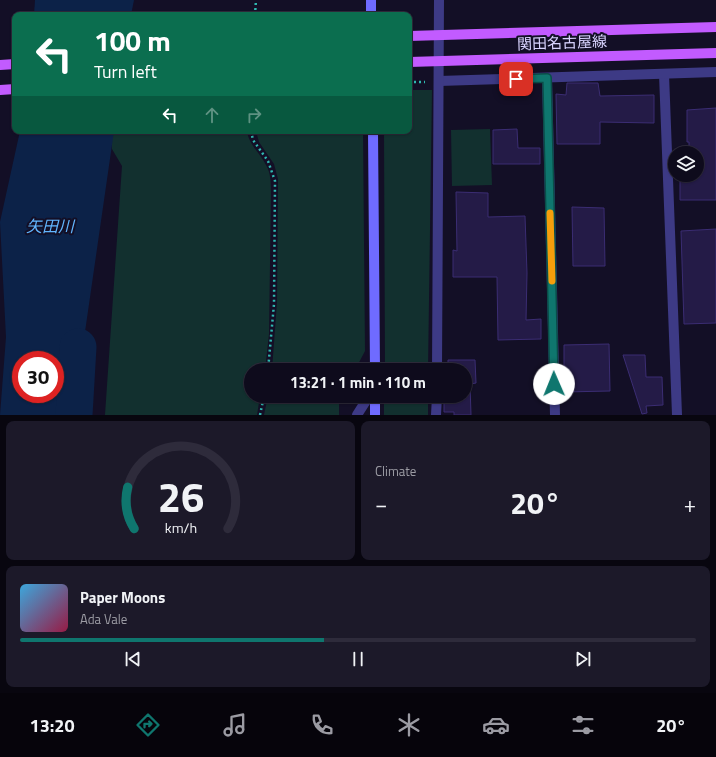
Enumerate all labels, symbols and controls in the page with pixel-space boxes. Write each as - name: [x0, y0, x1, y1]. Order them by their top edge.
- text: 100 m: [94, 19, 171, 62]
- icon: left: [28, 28, 80, 80]
- street label: 関田名古屋線: [517, 29, 607, 56]
- text: Turn left: [94, 58, 157, 85]
- pin: [499, 62, 533, 96]
- icon: arrive: [505, 68, 527, 90]
- icon: left: [159, 104, 181, 126]
- icon: ahead: [201, 104, 223, 126]
- icon: right: [243, 104, 265, 126]
- map controls: [668, 146, 704, 182]
- button: layers: [668, 146, 704, 182]
- water label: 矢田川: [26, 214, 76, 238]
- speed limit sign: 30: [12, 351, 64, 403]
- position arrow: [533, 363, 575, 405]
- text: 13:21 · 1 min · 110 m: [290, 371, 426, 394]
- text: Climate: [375, 461, 416, 481]
- text: 26: [157, 464, 204, 527]
- text: 20°: [510, 480, 561, 526]
- text: −: [375, 487, 387, 521]
- text: +: [684, 487, 696, 521]
- text: km/h: [164, 516, 197, 538]
- text: Paper Moons: [80, 586, 165, 609]
- text: Ada Vale: [80, 609, 127, 629]
- icon: previous: [122, 648, 144, 670]
- icon: pause: [347, 648, 369, 670]
- icon: next: [572, 648, 594, 670]
- icon: directions: [134, 711, 162, 739]
- icon: music: [221, 711, 249, 739]
- icon: phone: [308, 711, 336, 739]
- icon: climate: [395, 711, 423, 739]
- icon: car: [482, 711, 510, 739]
- icon: filters: [569, 711, 597, 739]
- text: 13:20: [30, 712, 74, 739]
- text: 20°: [656, 712, 686, 739]

